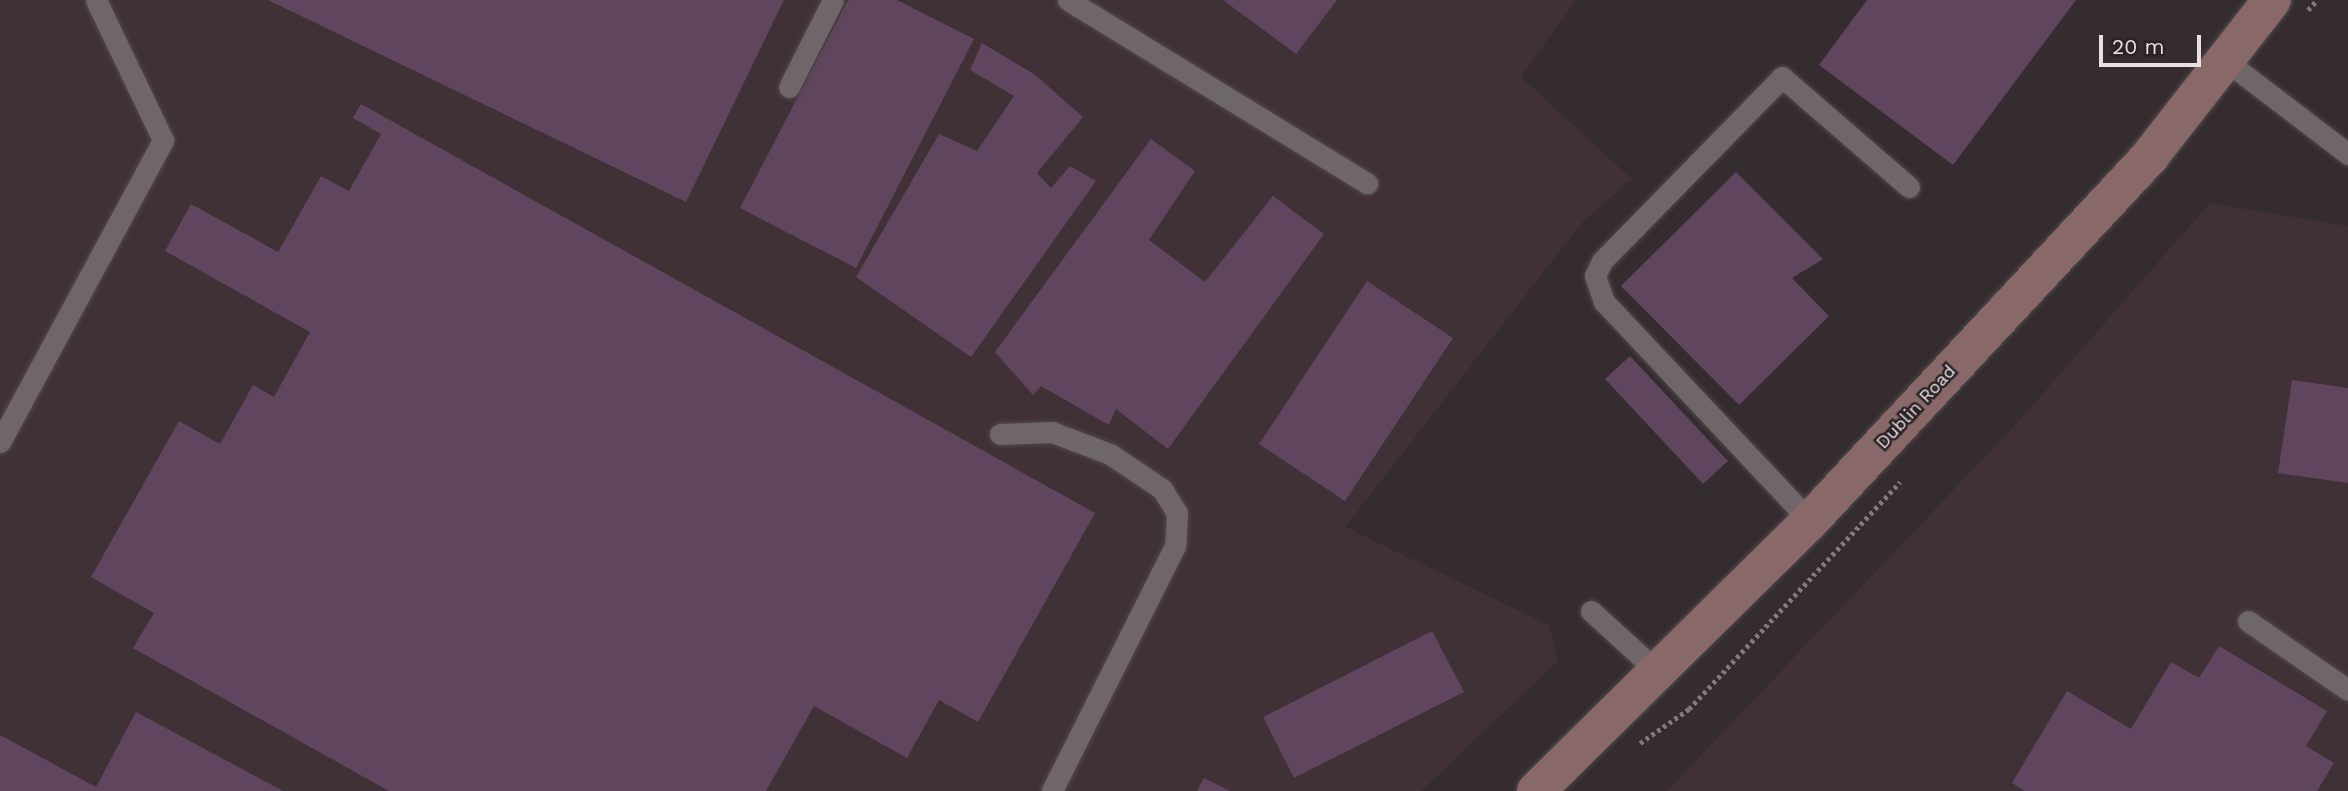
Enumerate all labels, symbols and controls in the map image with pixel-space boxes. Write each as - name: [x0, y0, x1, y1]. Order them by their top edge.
- scale bar: [2103, 21, 2204, 65]
- text: 20 m: [2112, 34, 2164, 59]
- street label: Dublin Road: [1872, 361, 1960, 453]

